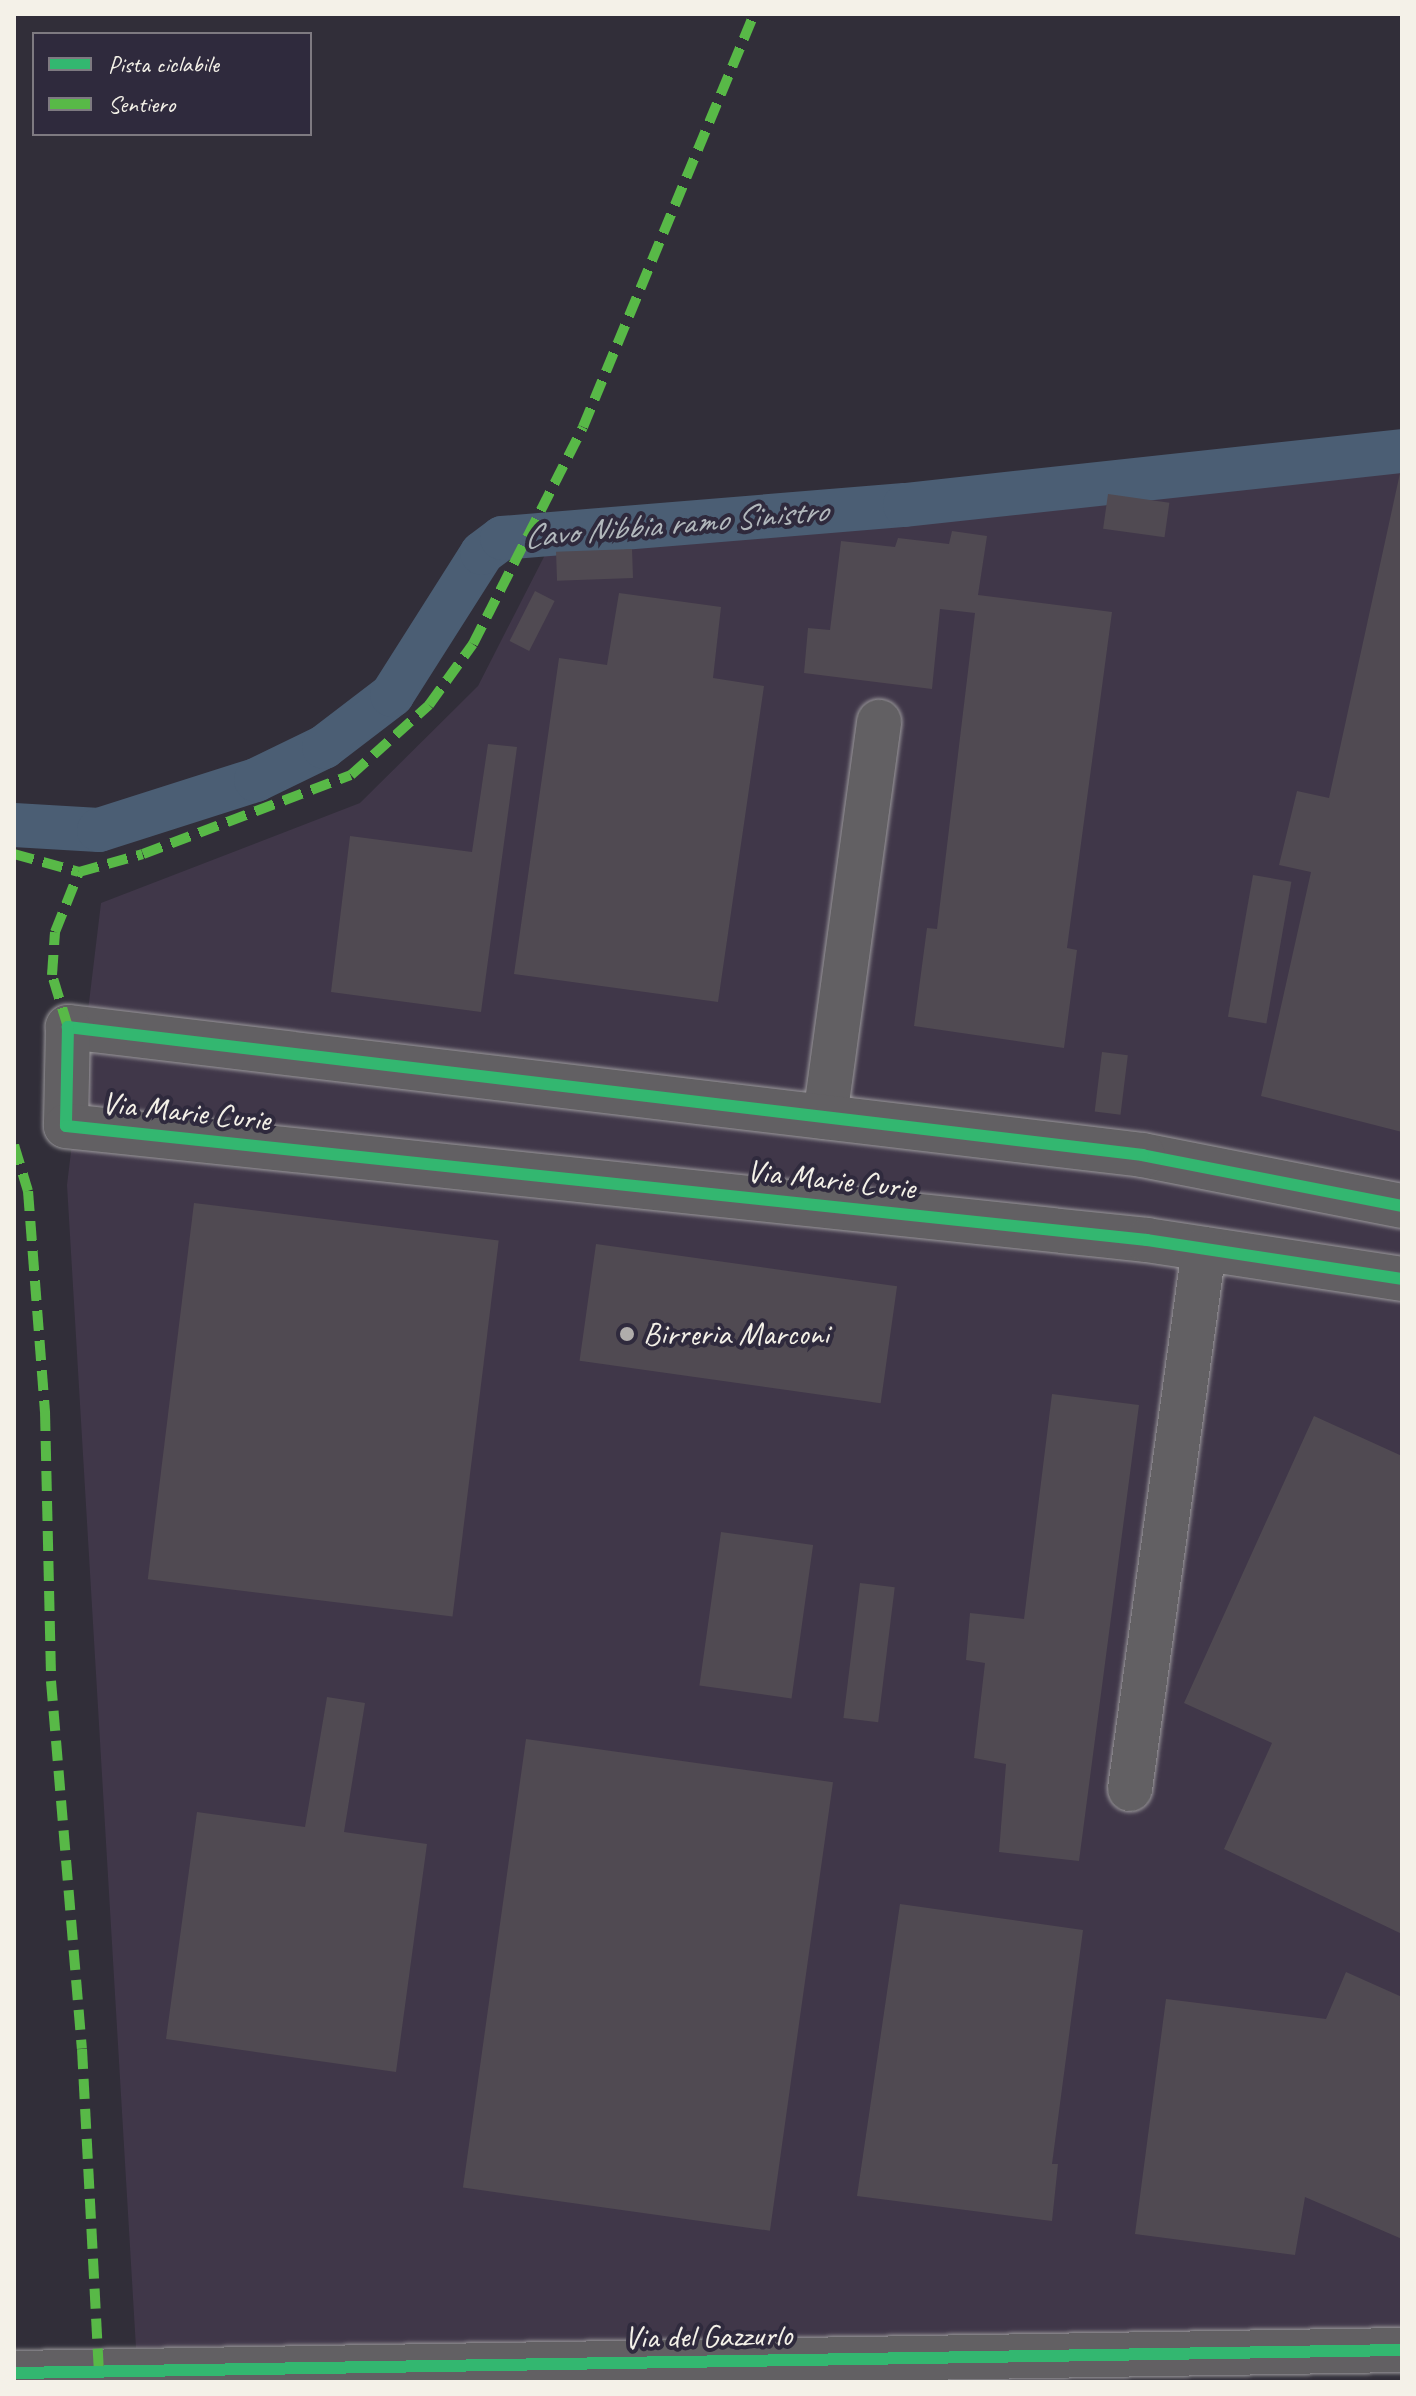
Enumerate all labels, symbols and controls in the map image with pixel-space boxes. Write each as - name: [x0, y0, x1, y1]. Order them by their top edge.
- legend: [32, 32, 312, 136]
- text: Pista ciclabile: [108, 49, 219, 79]
- text: Sentiero: [108, 89, 175, 119]
- water label: Cavo Nibbia ramo Sinistro: [520, 489, 830, 557]
- street label: Via Marie Curie: [100, 1084, 272, 1140]
- street label: Via Marie Curie: [745, 1152, 917, 1208]
- place label: Birreria Marconi: [643, 1315, 830, 1353]
- marker: Birreria Marconi: [618, 1325, 636, 1343]
- street label: Via del Gazzurlo: [624, 2316, 792, 2358]

